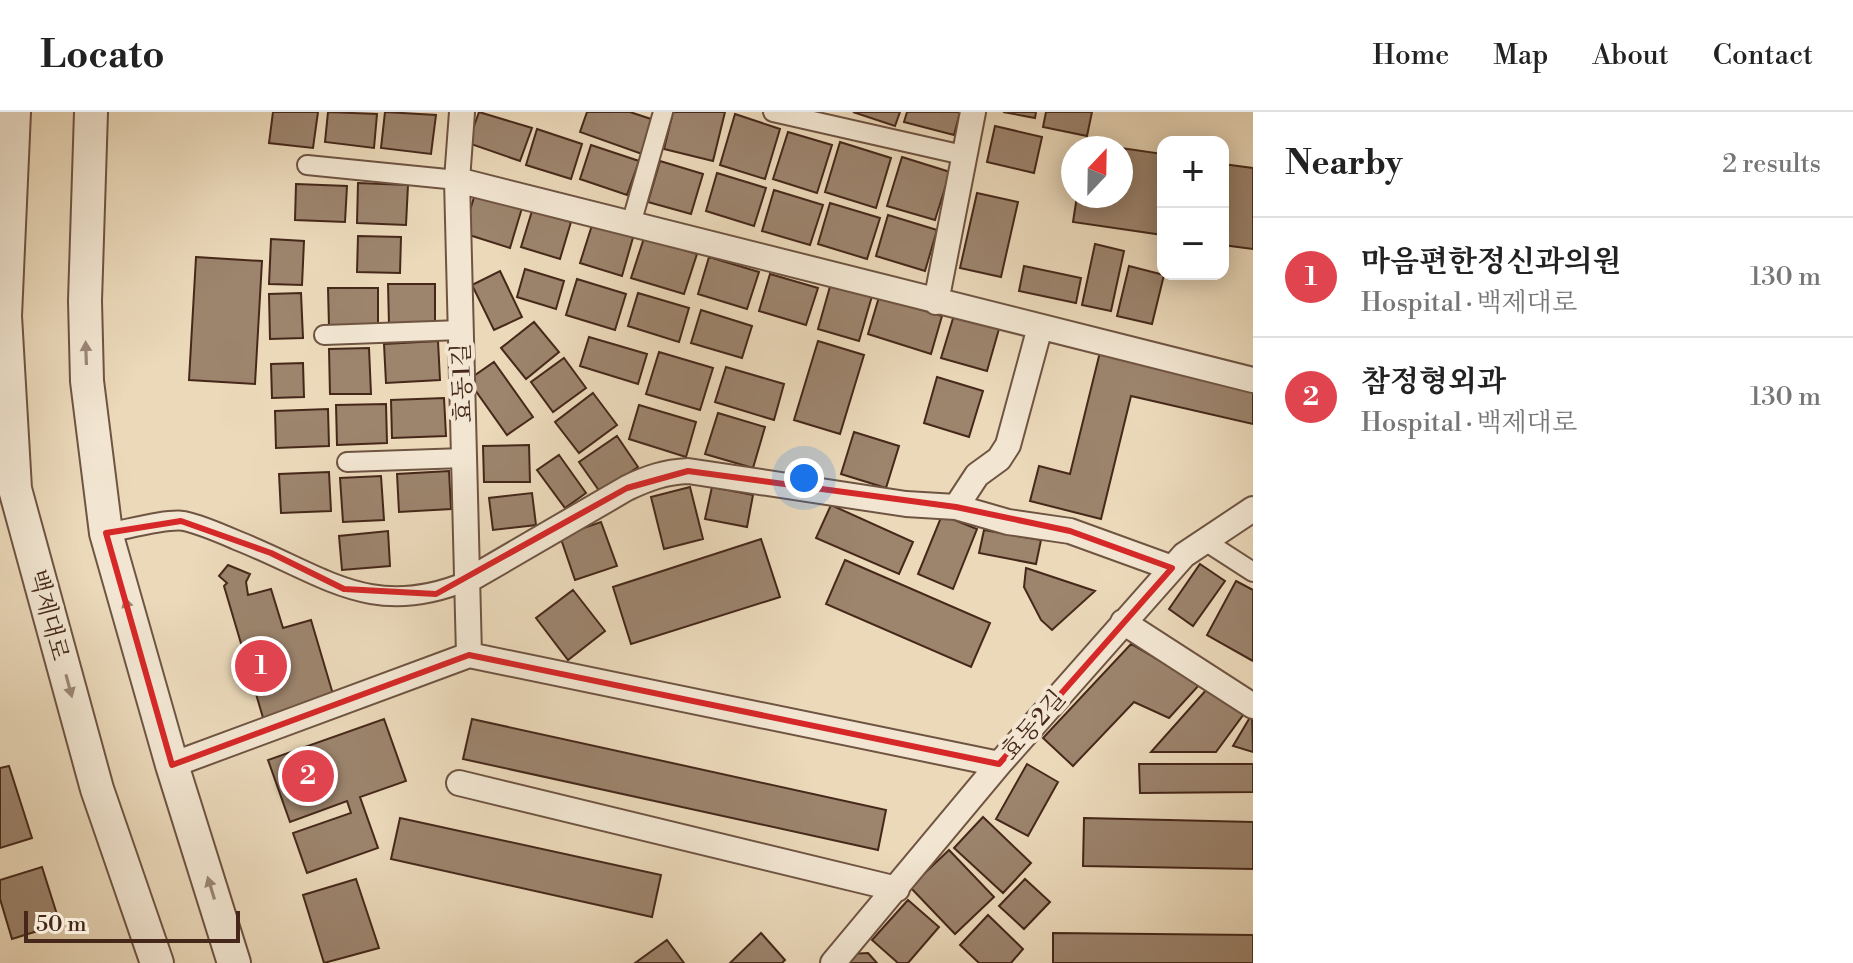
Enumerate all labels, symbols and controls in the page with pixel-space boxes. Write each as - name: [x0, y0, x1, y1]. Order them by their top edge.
- text: Locato: [40, 32, 165, 79]
- text: Home: [1373, 38, 1449, 73]
- text: Map: [1493, 38, 1548, 73]
- text: About: [1592, 38, 1669, 73]
- text: Contact: [1713, 38, 1813, 73]
- north arrow: [1061, 136, 1133, 208]
- map controls: [1157, 136, 1229, 280]
- button: +: [1157, 136, 1229, 208]
- text: Nearby: [1285, 143, 1403, 185]
- text: 2 results: [1722, 148, 1821, 180]
- button: −: [1157, 208, 1229, 280]
- text: 마음편한정신과의원: [1361, 243, 1622, 281]
- text: 1: [1305, 261, 1317, 293]
- text: 130 m: [1750, 261, 1821, 293]
- text: Hospital · 백제대로: [1361, 287, 1577, 319]
- one-way arrow: [80, 340, 93, 365]
- street label: 효동1길: [447, 343, 479, 423]
- text: 참정형외과: [1361, 363, 1506, 401]
- text: 2: [1303, 381, 1319, 413]
- text: 130 m: [1750, 381, 1821, 413]
- text: Hospital · 백제대로: [1361, 407, 1577, 439]
- your location: [784, 458, 824, 498]
- street label: 백제대로: [22, 567, 75, 664]
- one-way arrow: [121, 596, 134, 620]
- pin: 1: [235, 636, 287, 696]
- one-way arrow: [63, 675, 76, 699]
- street label: 효동2길: [995, 684, 1072, 767]
- pin: 2: [282, 746, 334, 806]
- one-way arrow: [204, 876, 217, 900]
- scale bar: [24, 907, 240, 943]
- text: 50 m: [36, 911, 87, 938]

